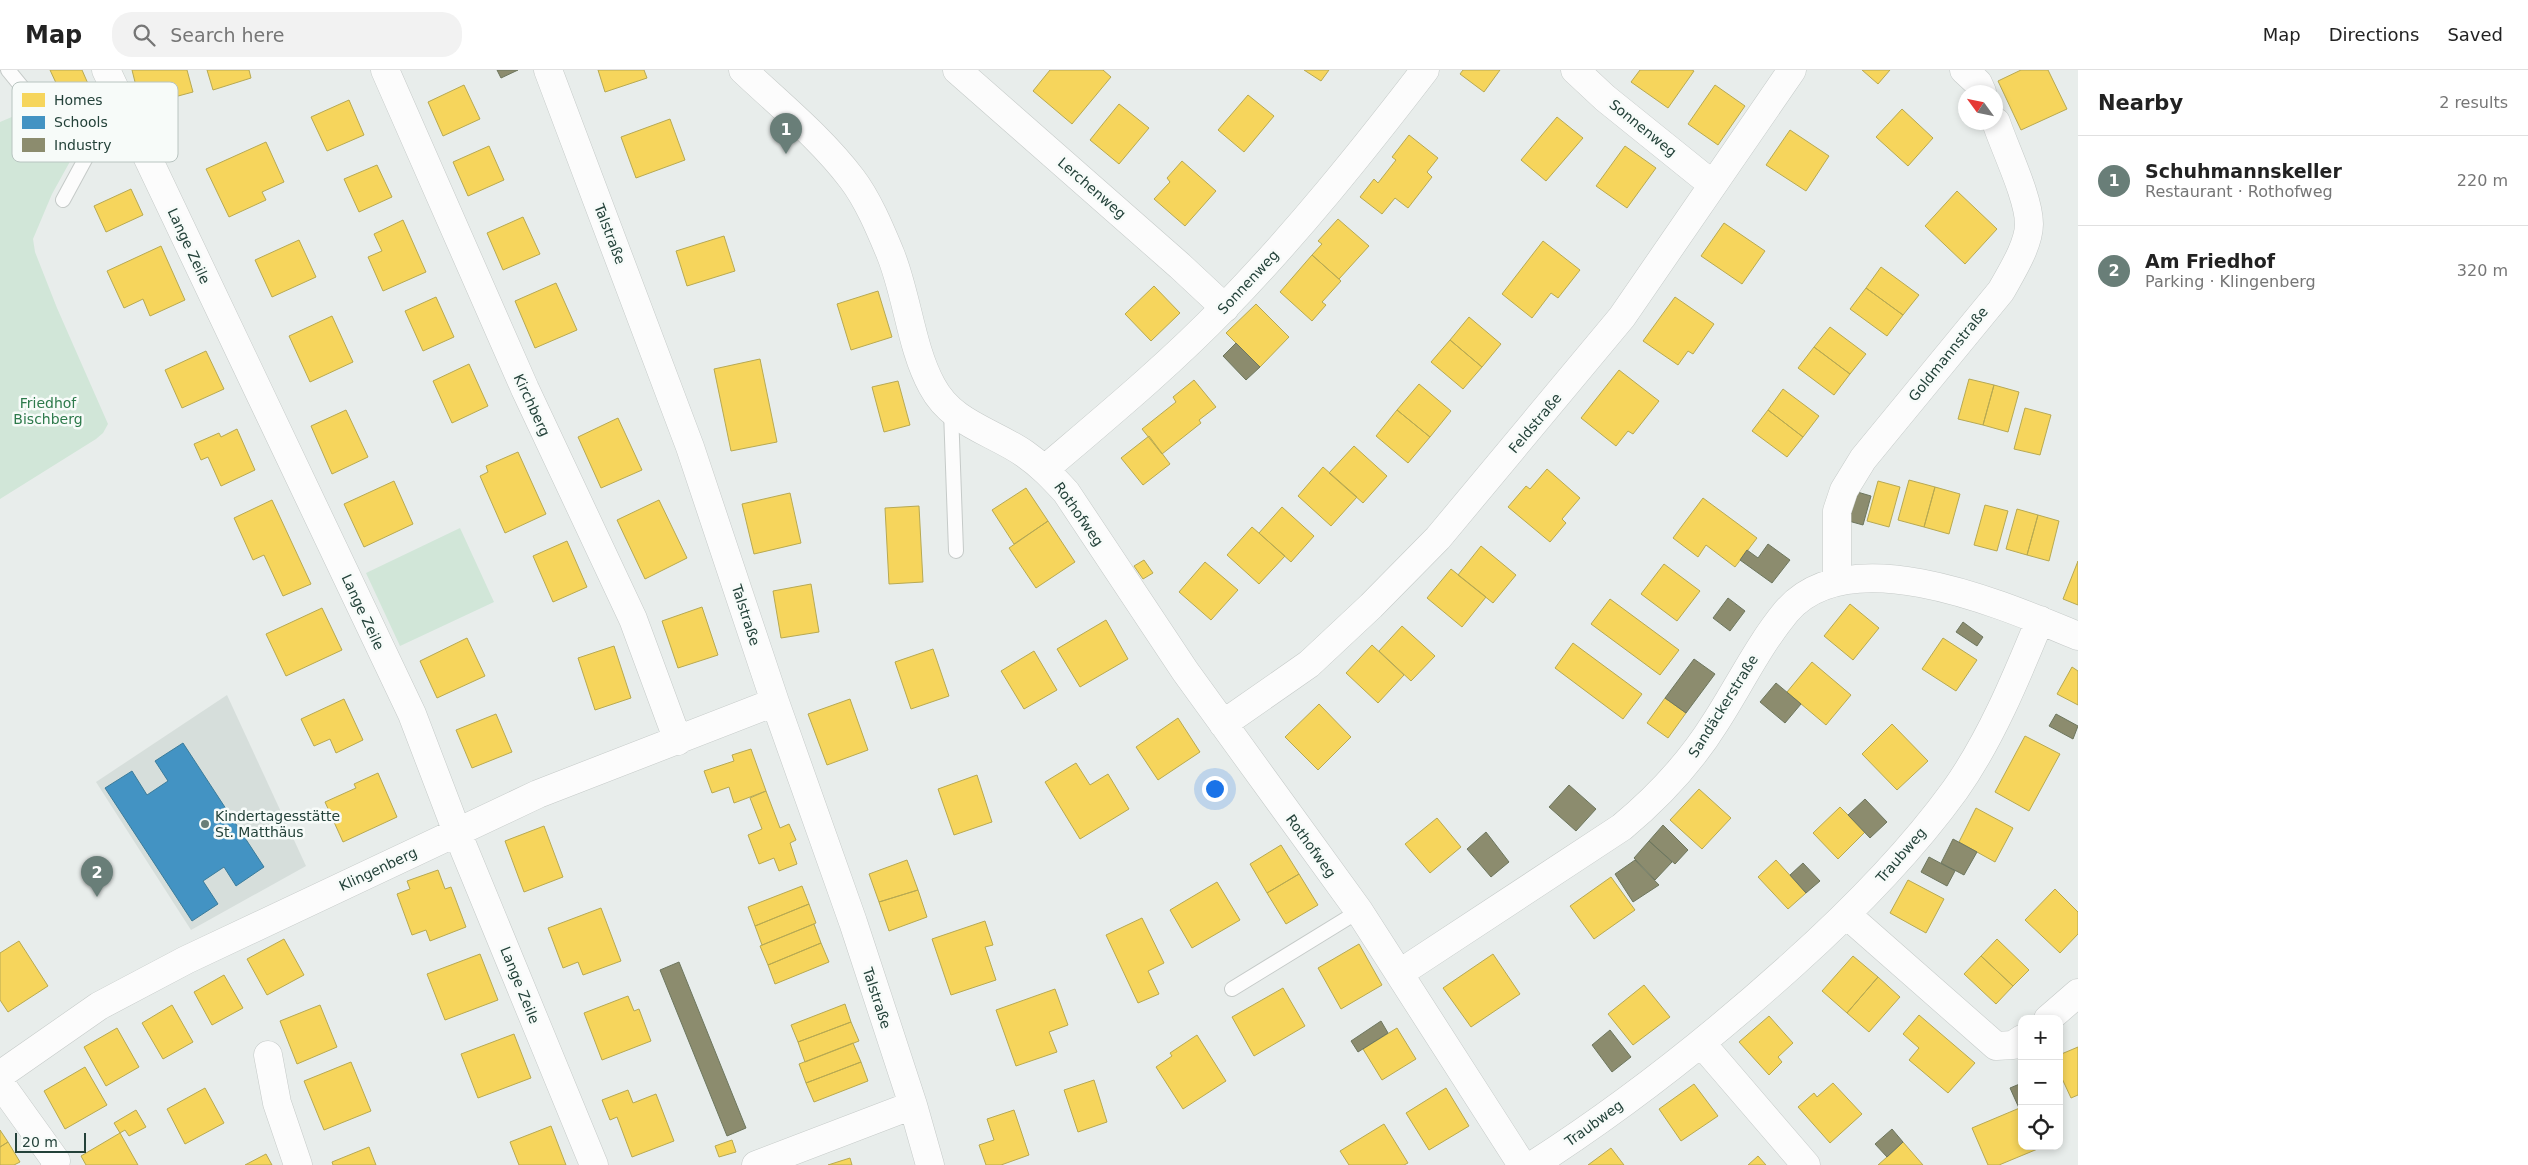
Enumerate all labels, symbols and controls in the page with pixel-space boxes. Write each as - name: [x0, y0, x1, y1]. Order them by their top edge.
- search box: [112, 12, 462, 57]
- text: Map: [25, 21, 82, 49]
- icon: search: [130, 21, 158, 49]
- text: Search here: [170, 24, 284, 46]
- text: Map: [2263, 24, 2301, 45]
- text: Directions: [2329, 24, 2419, 45]
- text: Saved: [2447, 24, 2503, 45]
- legend: [12, 82, 178, 162]
- north arrow: [1958, 85, 2003, 130]
- text: Nearby: [2098, 91, 2183, 115]
- text: Homes: [54, 92, 103, 108]
- text: 2 results: [2439, 93, 2508, 112]
- street label: Sonnenweg: [1606, 96, 1680, 160]
- pin: 1: [770, 113, 802, 154]
- text: Schools: [54, 114, 108, 130]
- text: Industry: [54, 137, 112, 153]
- street label: Lerchenweg: [1055, 154, 1129, 222]
- text: Schuhmannskeller: [2145, 160, 2342, 182]
- text: 1: [2108, 171, 2120, 190]
- text: 220 m: [2457, 171, 2508, 190]
- text: Restaurant · Rothofweg: [2145, 182, 2333, 201]
- street label: Talstraße: [591, 201, 629, 266]
- street label: Lange Zeile: [164, 206, 214, 286]
- street label: Sonnenweg: [1214, 247, 1282, 317]
- text: Am Friedhof: [2145, 250, 2275, 272]
- text: 2: [2108, 261, 2120, 280]
- text: 320 m: [2457, 261, 2508, 280]
- text: Parking · Klingenberg: [2145, 272, 2316, 291]
- street label: Goldmannstraße: [1905, 304, 1991, 404]
- street label: Kirchberg: [511, 371, 553, 439]
- street label: Feldstraße: [1505, 390, 1565, 456]
- park label: Friedhof Bischberg: [13, 395, 83, 427]
- street label: Rothofweg: [1051, 479, 1107, 549]
- street label: Lange Zeile: [338, 572, 388, 652]
- street label: Talstraße: [728, 581, 763, 648]
- street label: Sandäckerstraße: [1685, 652, 1761, 760]
- your location: [1202, 776, 1228, 802]
- place label: Kindertagesstätte St. Matthäus: [215, 808, 340, 840]
- street label: Rothofweg: [1283, 811, 1339, 881]
- marker: Kindertagesstätte St. Matthäus: [199, 818, 211, 830]
- street label: Traubweg: [1872, 824, 1929, 886]
- street label: Klingenberg: [337, 844, 419, 894]
- pin: 2: [81, 856, 113, 897]
- street label: Lange Zeile: [497, 944, 543, 1026]
- street label: Talstraße: [859, 964, 894, 1031]
- map controls: [2018, 1015, 2063, 1150]
- button: +: [2018, 1015, 2063, 1060]
- button: −: [2018, 1060, 2063, 1105]
- street label: Traubweg: [1561, 1097, 1626, 1150]
- button: locate: [2018, 1105, 2063, 1150]
- scale bar: [15, 1130, 86, 1153]
- text: 20 m: [22, 1134, 58, 1150]

